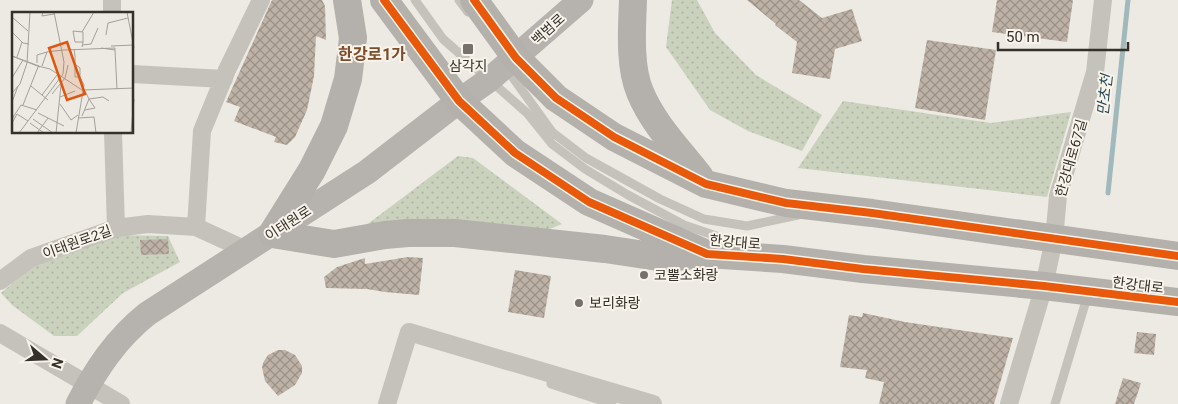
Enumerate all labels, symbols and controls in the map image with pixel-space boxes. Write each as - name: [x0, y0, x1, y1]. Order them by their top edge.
- street label: 백범로: [528, 10, 568, 48]
- inset map: [12, 12, 134, 134]
- scale bar: [998, 20, 1128, 52]
- text: 50 m: [1006, 28, 1040, 46]
- marker: 삼각지: [461, 42, 475, 56]
- district label: 한강로1가: [338, 45, 406, 64]
- place label: 삼각지: [449, 58, 487, 74]
- water label: 만초천: [1094, 71, 1116, 117]
- street label: 한강대로67길: [1052, 117, 1090, 199]
- street label: 이태원로: [262, 202, 314, 244]
- street label: 이태원로2길: [40, 222, 114, 262]
- street label: 한강대로: [709, 232, 761, 252]
- place label: 코뿔소화랑: [654, 267, 719, 283]
- marker: 코뿔소화랑: [638, 269, 650, 281]
- street label: 한강대로: [1111, 274, 1165, 296]
- place label: 보리화랑: [589, 295, 641, 311]
- marker: 보리화랑: [573, 297, 585, 309]
- north arrow: [20, 334, 70, 384]
- text: N: [48, 356, 66, 371]

